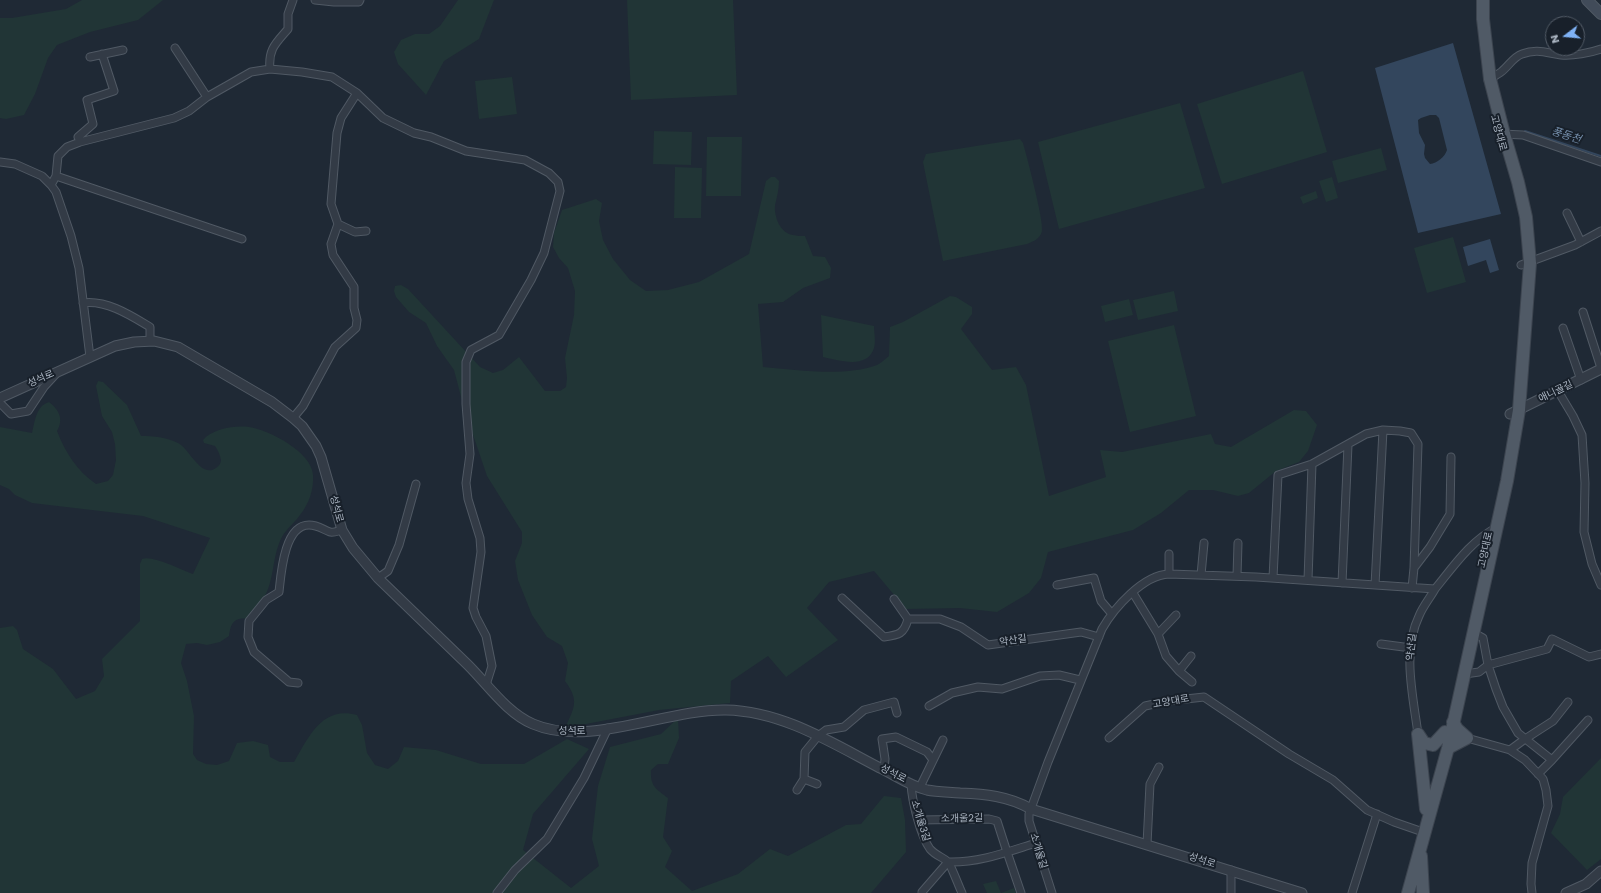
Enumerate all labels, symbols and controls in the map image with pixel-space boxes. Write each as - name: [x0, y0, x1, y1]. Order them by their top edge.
- north arrow: [1545, 16, 1585, 56]
- text: N: [1546, 33, 1563, 45]
- street label: 고양대로: [1487, 114, 1509, 152]
- water label: 풍동천: [1550, 125, 1582, 147]
- street label: 성석로: [26, 368, 56, 390]
- street label: 애니골길: [1537, 379, 1575, 405]
- street label: 성석로: [327, 494, 345, 524]
- street label: 고양대로: [1476, 531, 1496, 569]
- street label: 약산길: [998, 633, 1028, 649]
- street label: 약산길: [1405, 633, 1419, 661]
- street label: 고양대로: [1152, 693, 1190, 711]
- street label: 성석로: [558, 725, 586, 737]
- street label: 성석로: [878, 762, 908, 786]
- street label: 소개울3길: [908, 799, 932, 843]
- street label: 소개울2길: [941, 813, 983, 825]
- street label: 소개울길: [1027, 832, 1049, 870]
- street label: 성석로: [1187, 851, 1217, 871]

